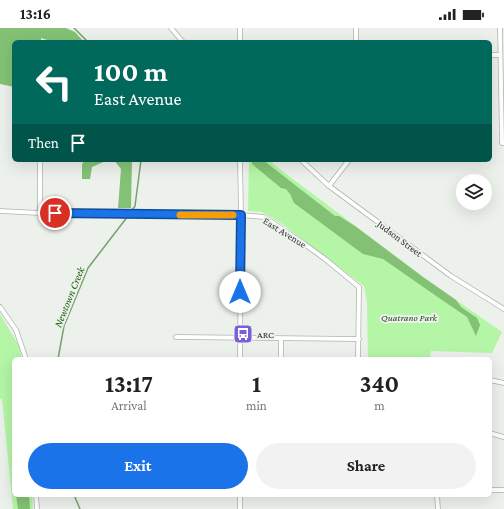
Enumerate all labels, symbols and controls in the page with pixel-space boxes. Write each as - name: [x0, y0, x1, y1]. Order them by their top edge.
- text: 13:16: [20, 6, 51, 22]
- icon: left: [28, 56, 80, 108]
- text: 100 m: [94, 56, 168, 87]
- text: East Avenue: [94, 89, 182, 109]
- icon: arrive: [67, 132, 89, 154]
- text: Then: [28, 135, 59, 151]
- map controls: [456, 174, 492, 210]
- button: layers: [456, 174, 492, 210]
- pin: [38, 196, 72, 230]
- icon: arrive: [44, 202, 66, 224]
- street label: East Avenue: [261, 215, 309, 250]
- street label: Judson Street: [374, 217, 425, 259]
- water label: Newtown Creek: [51, 264, 87, 329]
- position arrow: [219, 271, 261, 313]
- park label: Quatrano Park: [381, 312, 438, 323]
- bus stop icon: ARC: [232, 323, 254, 345]
- place label: ARC: [257, 329, 274, 340]
- text: 13:17: [105, 370, 153, 397]
- text: 1: [252, 370, 261, 397]
- text: 340: [360, 370, 399, 397]
- text: Arrival: [111, 398, 147, 413]
- text: min: [246, 398, 267, 413]
- text: m: [374, 398, 385, 413]
- button: Exit: [28, 443, 248, 489]
- button: Share: [256, 443, 476, 489]

